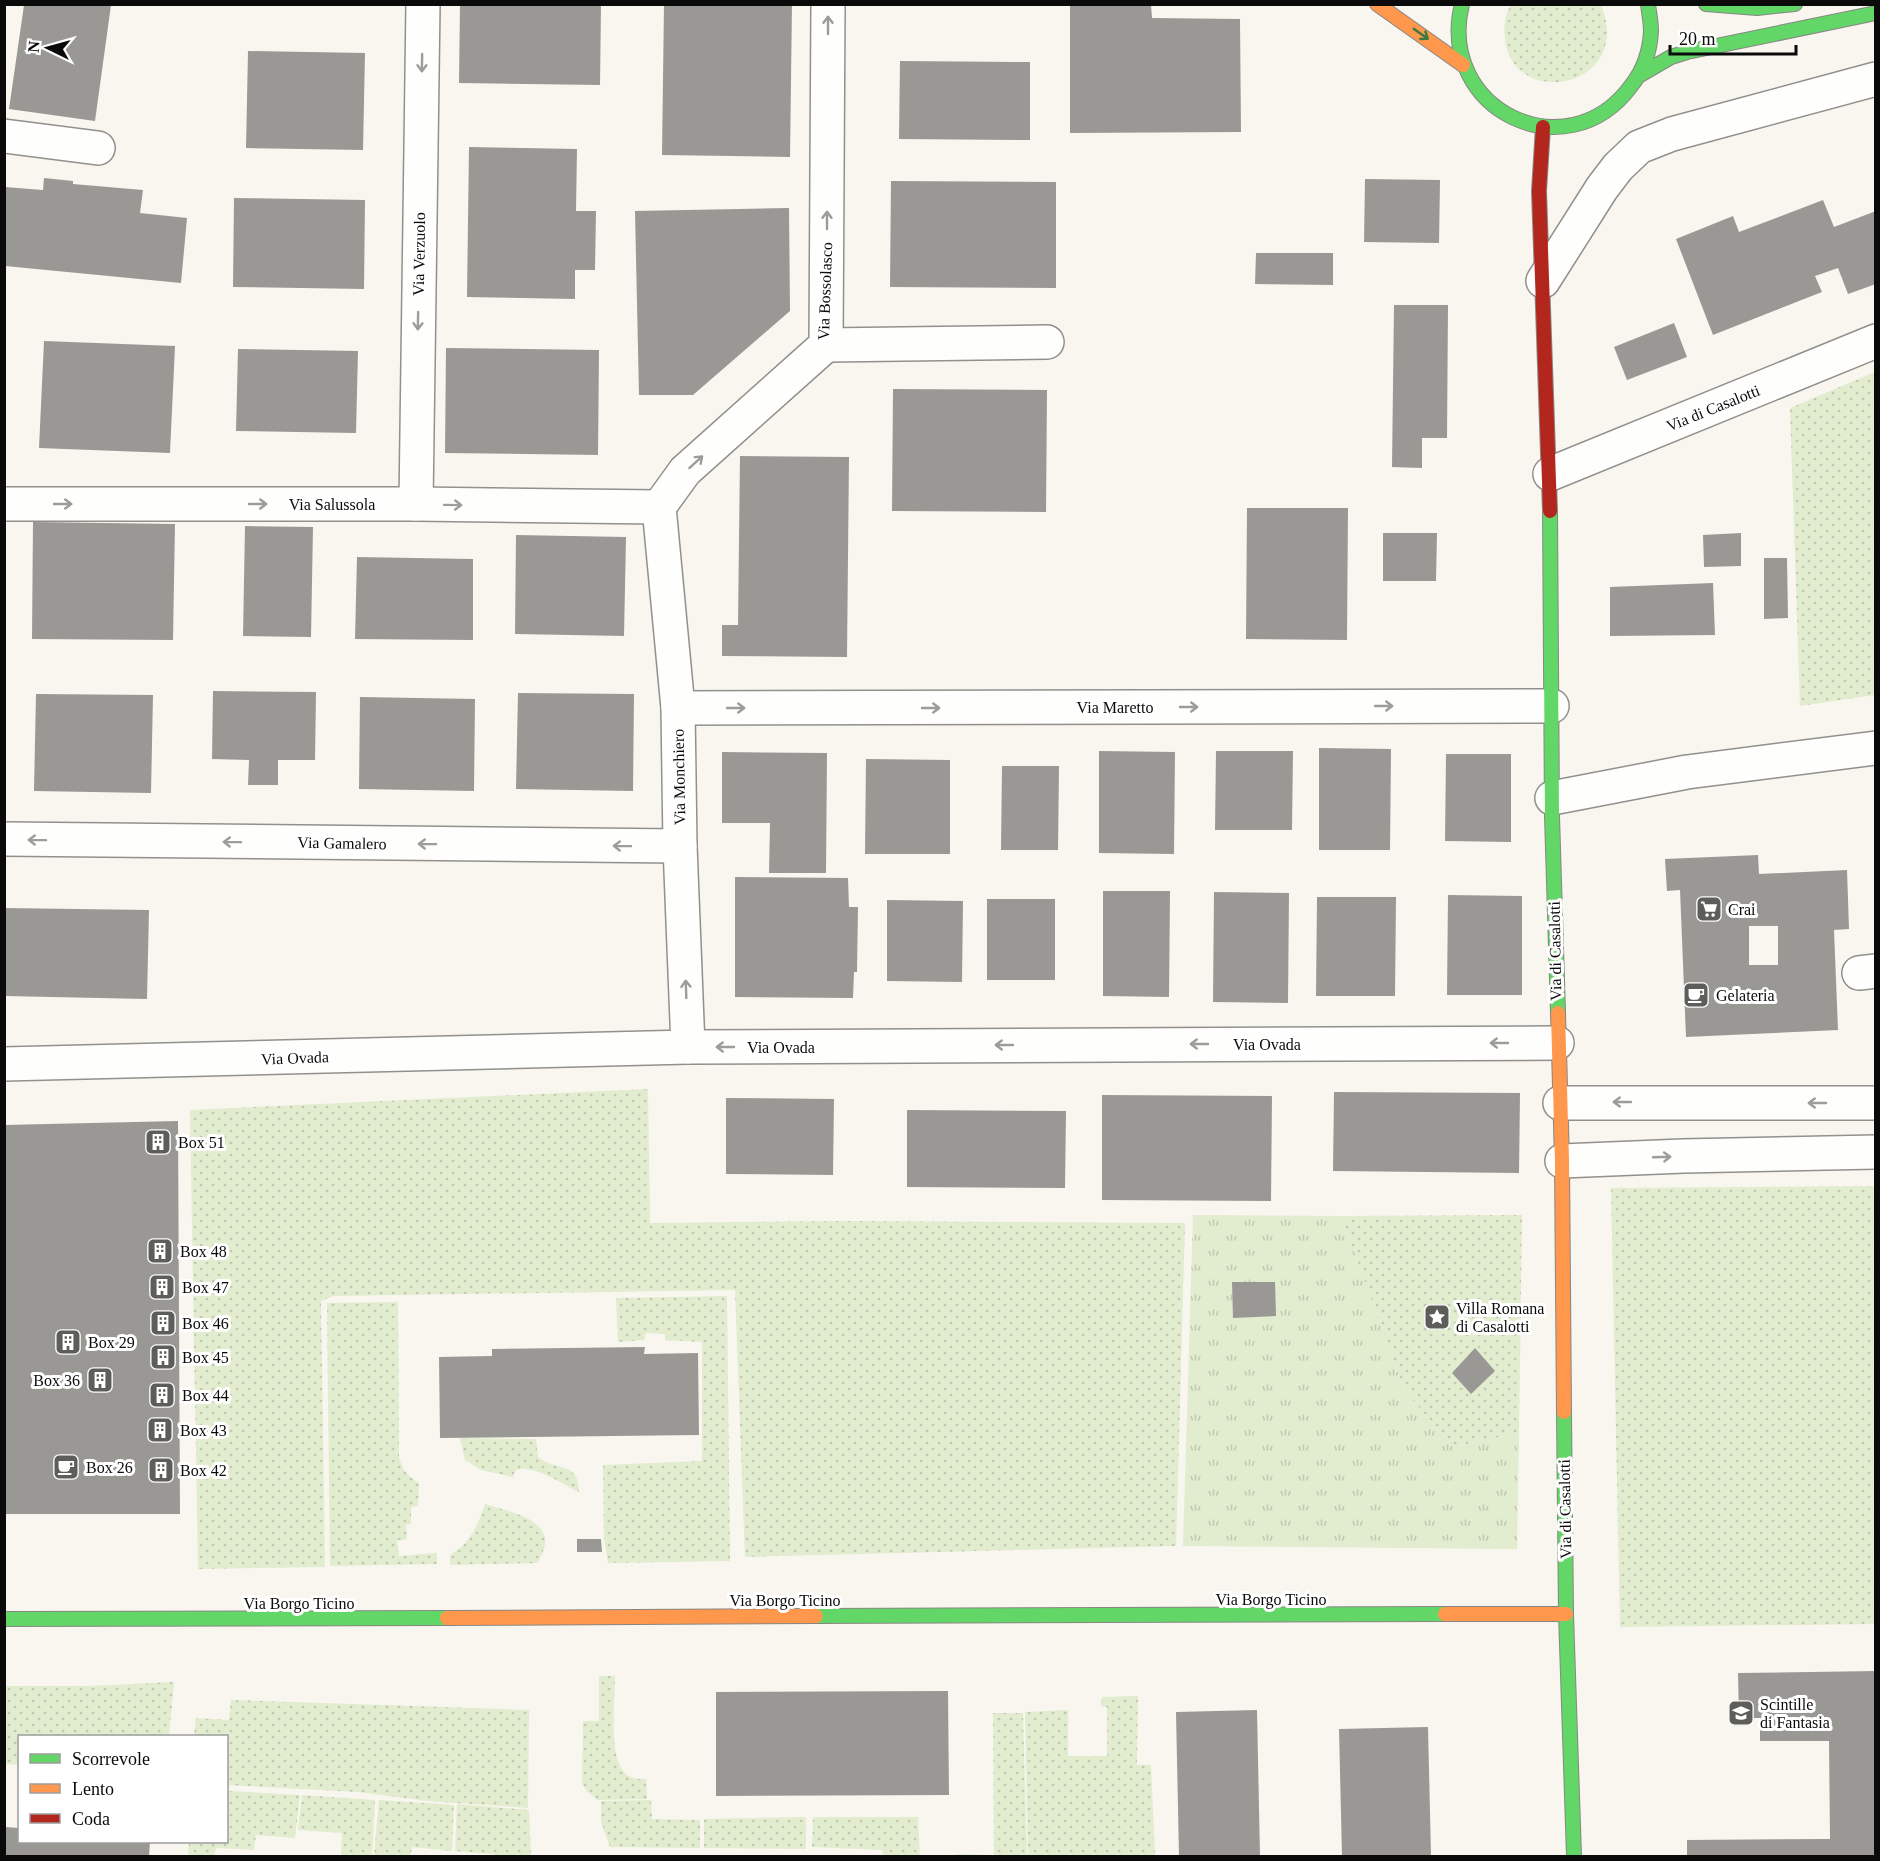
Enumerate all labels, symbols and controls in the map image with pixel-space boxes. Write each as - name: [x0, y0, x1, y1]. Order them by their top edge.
- one-way arrow: [822, 15, 833, 35]
- north arrow: [18, 18, 78, 78]
- scale bar: [1670, 18, 1796, 56]
- one-way arrow: [1412, 28, 1428, 40]
- text: 20 m: [1679, 29, 1716, 49]
- text: N: [25, 40, 43, 53]
- one-way arrow: [417, 52, 428, 72]
- one-way arrow: [821, 210, 833, 230]
- street label: Via Verzuolo: [410, 212, 428, 296]
- street label: Via Bossolasco: [815, 242, 835, 340]
- one-way arrow: [413, 310, 424, 330]
- street label: Via di Casalotti: [1664, 381, 1763, 435]
- one-way arrow: [688, 455, 703, 469]
- street label: Via Salussola: [289, 496, 375, 513]
- one-way arrow: [52, 498, 72, 510]
- one-way arrow: [247, 498, 267, 510]
- one-way arrow: [442, 499, 462, 510]
- street label: Via Maretto: [1077, 699, 1153, 716]
- one-way arrow: [1374, 700, 1394, 712]
- one-way arrow: [1179, 701, 1199, 713]
- one-way arrow: [726, 702, 746, 714]
- one-way arrow: [921, 702, 941, 714]
- street label: Via Monchiero: [670, 729, 688, 825]
- one-way arrow: [27, 834, 47, 846]
- street label: Via Gamalero: [297, 834, 387, 852]
- one-way arrow: [222, 836, 242, 848]
- one-way arrow: [417, 838, 437, 849]
- one-way arrow: [612, 840, 632, 851]
- supermarket icon: Crai: [1694, 894, 1724, 924]
- street label: Via di Casalotti: [1546, 901, 1564, 1001]
- place label: Crai: [1728, 901, 1756, 918]
- one-way arrow: [680, 979, 691, 999]
- cafe icon: Gelateria: [1681, 980, 1711, 1010]
- place label: Gelateria: [1716, 987, 1775, 1004]
- street label: Via Ovada: [1233, 1036, 1301, 1053]
- one-way arrow: [1489, 1037, 1509, 1049]
- one-way arrow: [1189, 1038, 1209, 1050]
- street label: Via Ovada: [747, 1039, 815, 1056]
- one-way arrow: [994, 1039, 1014, 1051]
- one-way arrow: [715, 1041, 735, 1053]
- street label: Via Ovada: [261, 1048, 329, 1068]
- one-way arrow: [1613, 1096, 1633, 1108]
- one-way arrow: [1808, 1097, 1828, 1109]
- building icon: Box 51: [143, 1127, 173, 1157]
- place label: Box 51: [178, 1134, 225, 1151]
- one-way arrow: [1651, 1151, 1671, 1163]
- building icon: Box 48: [145, 1236, 175, 1266]
- place label: Box 48: [180, 1243, 227, 1260]
- building icon: Box 47: [147, 1272, 177, 1302]
- place label: Box 47: [182, 1279, 229, 1296]
- place label: Villa Romana di Casalotti: [1456, 1300, 1544, 1335]
- place icon: Villa Romana di Casalotti: [1422, 1302, 1452, 1332]
- building icon: Box 46: [148, 1308, 178, 1338]
- place label: Box 46: [182, 1315, 229, 1332]
- building icon: Box 29: [53, 1327, 83, 1357]
- place label: Box 29: [88, 1334, 135, 1351]
- building icon: Box 45: [148, 1342, 178, 1372]
- place label: Box 45: [182, 1349, 229, 1366]
- building icon: Box 36: [85, 1365, 115, 1395]
- place label: Box 36: [33, 1372, 80, 1389]
- building icon: Box 44: [147, 1380, 177, 1410]
- place label: Box 44: [182, 1387, 229, 1404]
- building icon: Box 43: [145, 1415, 175, 1445]
- place label: Box 43: [180, 1422, 227, 1439]
- cafe icon: Box 26: [51, 1452, 81, 1482]
- building icon: Box 42: [146, 1455, 176, 1485]
- place label: Box 26: [86, 1459, 133, 1476]
- street label: Via di Casalotti: [1556, 1459, 1574, 1559]
- place label: Box 42: [180, 1462, 227, 1479]
- street label: Via Borgo Ticino: [1216, 1591, 1326, 1609]
- street label: Via Borgo Ticino: [730, 1592, 840, 1610]
- street label: Via Borgo Ticino: [244, 1595, 354, 1613]
- place label: Scintille di Fantasia: [1760, 1696, 1830, 1731]
- school or university icon: Scintille di Fantasia: [1726, 1698, 1756, 1728]
- legend: [18, 1735, 228, 1843]
- text: Scorrevole: [72, 1749, 150, 1769]
- text: Lento: [72, 1779, 114, 1799]
- text: Coda: [72, 1809, 110, 1829]

